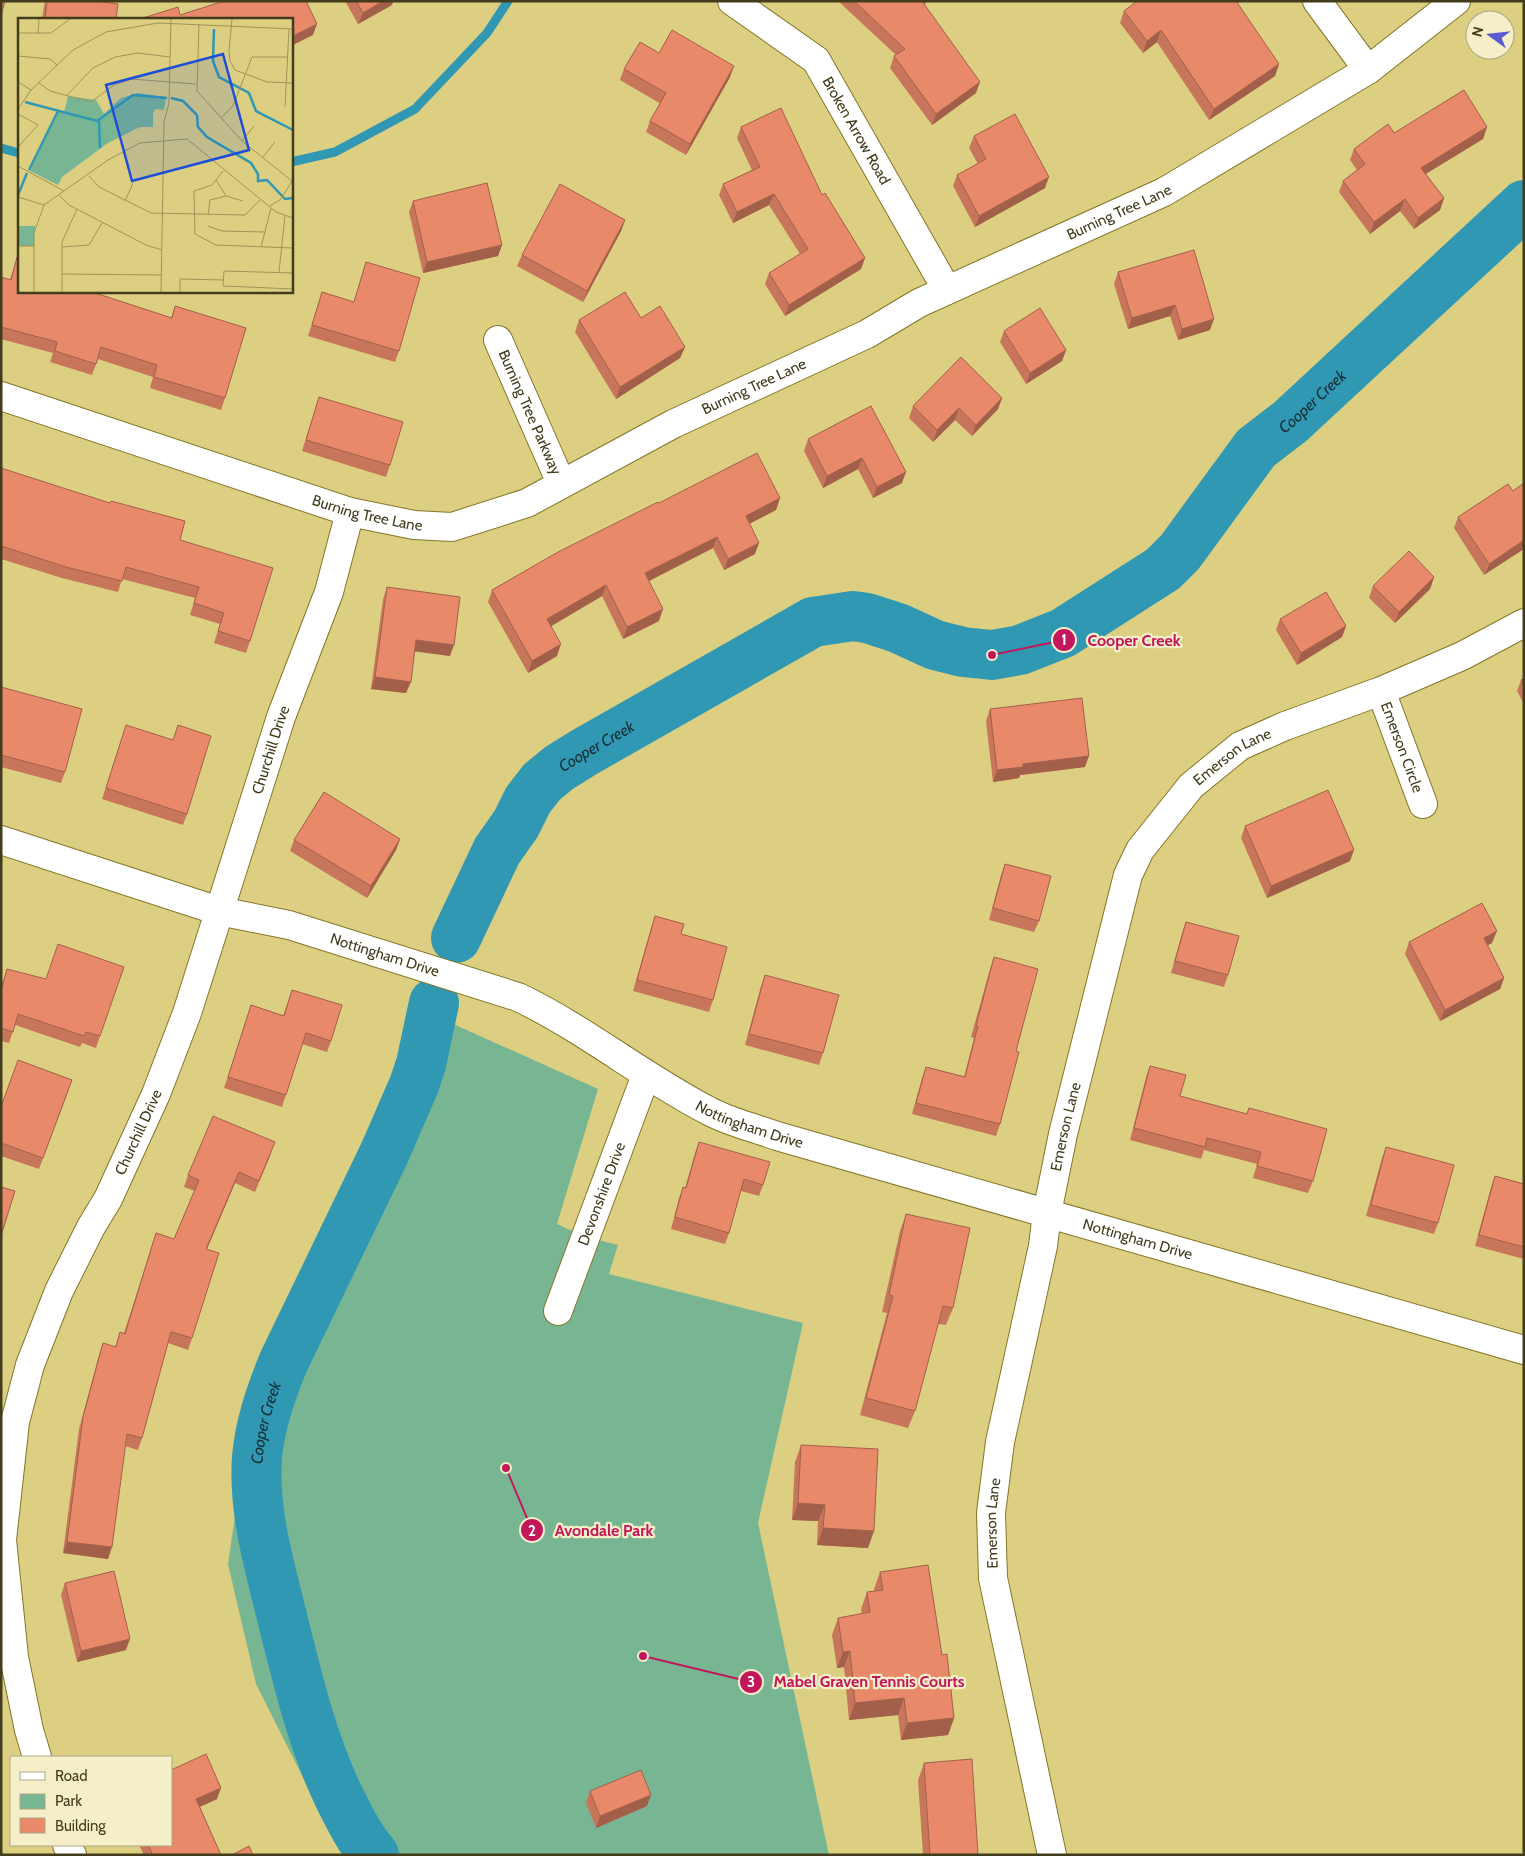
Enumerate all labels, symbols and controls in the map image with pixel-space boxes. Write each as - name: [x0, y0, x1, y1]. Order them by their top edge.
- north arrow: [1465, 10, 1515, 60]
- inset map: [18, 18, 292, 292]
- text: N: [1467, 25, 1487, 39]
- street label: Broken Arrow Road: [818, 74, 894, 188]
- street label: Burning Tree Lane: [1064, 180, 1175, 244]
- street label: Burning Tree Parkway: [494, 347, 565, 478]
- street label: Burning Tree Lane: [699, 354, 809, 418]
- water label: Cooper Creek: [1275, 365, 1351, 437]
- street label: Burning Tree Lane: [310, 491, 423, 534]
- callout: Cooper Creek: [1052, 625, 1190, 656]
- text: 1: [1061, 631, 1067, 649]
- text: Cooper Creek: [1087, 631, 1181, 650]
- street label: Emerson Circle: [1377, 699, 1427, 795]
- street label: Churchill Drive: [248, 703, 294, 796]
- water label: Cooper Creek: [555, 716, 639, 776]
- street label: Emerson Lane: [1190, 724, 1274, 789]
- street label: Nottingham Drive: [328, 930, 442, 981]
- street label: Emerson Lane: [1047, 1080, 1085, 1173]
- street label: Churchill Drive: [111, 1087, 166, 1178]
- street label: Nottingham Drive: [692, 1097, 806, 1152]
- street label: Devonshire Drive: [574, 1139, 629, 1248]
- street label: Nottingham Drive: [1081, 1215, 1195, 1264]
- water label: Cooper Creek: [248, 1378, 285, 1465]
- street label: Emerson Lane: [982, 1477, 1004, 1569]
- callout: Avondale Park: [520, 1515, 663, 1546]
- text: Avondale Park: [555, 1521, 654, 1540]
- text: 2: [528, 1522, 536, 1540]
- callout: Mabel Graven Tennis Courts: [739, 1666, 975, 1697]
- text: Mabel Graven Tennis Courts: [773, 1672, 965, 1691]
- text: 3: [747, 1673, 755, 1691]
- legend: [10, 1756, 172, 1846]
- text: Road: [55, 1767, 88, 1785]
- text: Park: [55, 1792, 82, 1810]
- text: Building: [55, 1817, 106, 1835]

